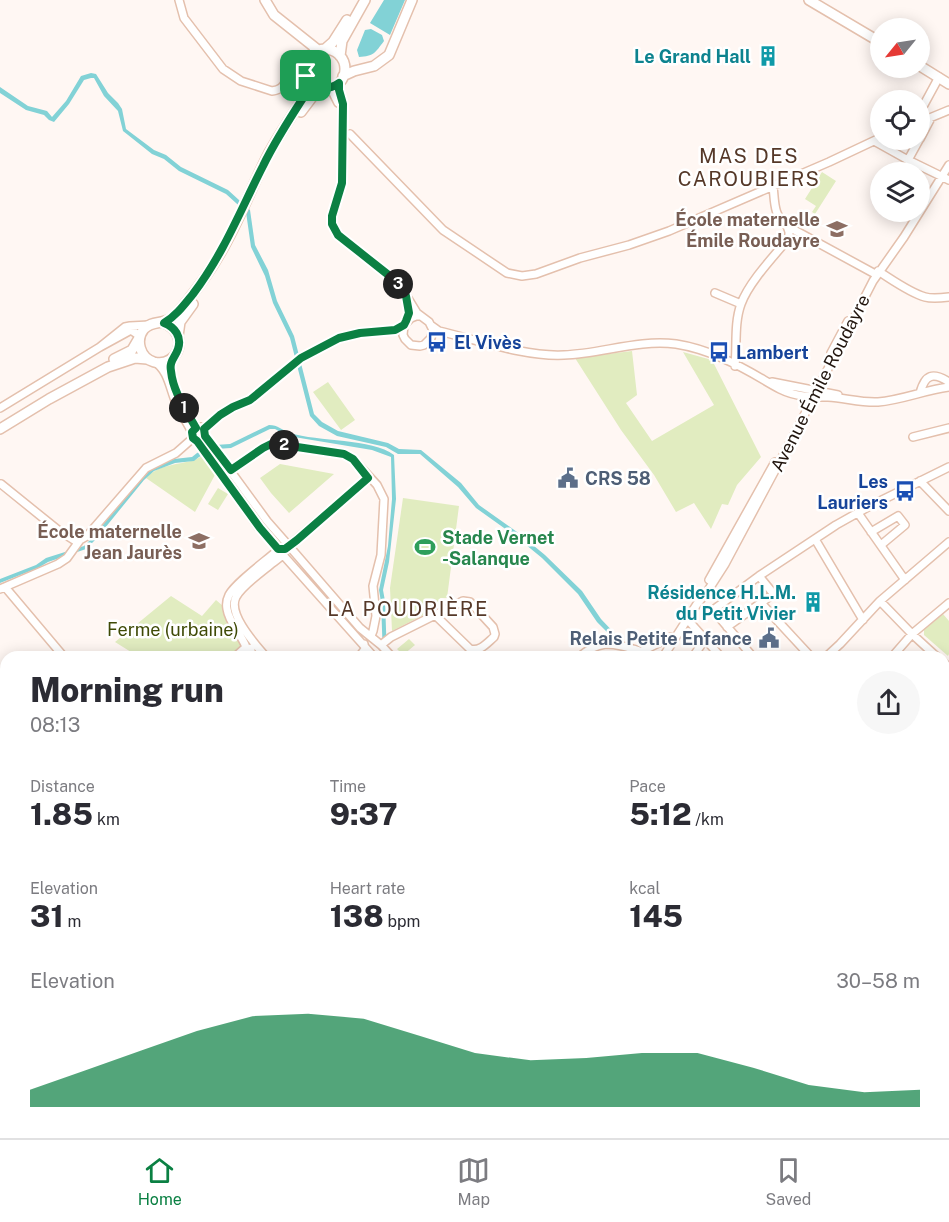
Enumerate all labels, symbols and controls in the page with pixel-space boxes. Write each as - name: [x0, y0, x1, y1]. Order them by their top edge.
- north arrow: [870, 18, 930, 78]
- map controls: [870, 18, 930, 222]
- building icon: Le Grand Hall: [756, 44, 780, 68]
- place label: Le Grand Hall: [634, 46, 751, 67]
- pin: [280, 50, 331, 101]
- icon: arrive: [289, 59, 322, 92]
- button: locate: [870, 90, 930, 150]
- district label: MAS DES CAROUBIERS: [678, 144, 820, 191]
- button: layers: [870, 162, 930, 222]
- place label: École maternelle Émile Roudayre: [675, 208, 820, 251]
- school or university icon: École maternelle Émile Roudayre: [825, 217, 849, 241]
- pin: 3: [383, 269, 413, 299]
- text: 3: [393, 274, 403, 293]
- street label: Avenue Émile Roudayre: [765, 290, 874, 475]
- bus stop icon: El Vivès: [425, 330, 449, 354]
- place label: El Vivès: [454, 332, 521, 353]
- bus stop icon: Lambert: [707, 340, 731, 364]
- place label: Lambert: [736, 342, 809, 363]
- pin: 1: [169, 393, 199, 423]
- text: 1: [181, 398, 187, 417]
- pin: 2: [269, 430, 299, 460]
- text: 2: [279, 435, 289, 454]
- public building icon: CRS 58: [556, 466, 580, 490]
- place label: CRS 58: [585, 468, 651, 489]
- place label: Les Lauriers: [817, 471, 888, 513]
- bus stop icon: Les Lauriers: [893, 479, 917, 503]
- place label: École maternelle Jean Jaurès: [37, 520, 182, 563]
- place label: Stade Vernet -Salanque: [442, 527, 555, 569]
- school or university icon: École maternelle Jean Jaurès: [187, 529, 211, 553]
- sports icon: Stade Vernet -Salanque: [413, 535, 437, 559]
- place label: Résidence H.L.M. du Petit Vivier: [647, 582, 797, 624]
- building icon: Résidence H.L.M. du Petit Vivier: [801, 590, 825, 614]
- district label: LA POUDRIÈRE: [327, 596, 489, 621]
- park label: Ferme (urbaine): [107, 619, 239, 640]
- public building icon: Relais Petite Enfance: [757, 626, 781, 650]
- place label: Relais Petite Enfance: [570, 628, 752, 649]
- text: Morning run: [30, 671, 224, 709]
- button: share: [857, 671, 920, 734]
- text: 08:13: [30, 713, 80, 737]
- text: Distance: [30, 777, 95, 796]
- text: Time: [330, 777, 366, 796]
- text: Pace: [629, 777, 666, 796]
- text: 1.85: [30, 796, 93, 832]
- text: 9:37: [330, 796, 398, 832]
- text: 5:12: [629, 796, 691, 832]
- text: km: [93, 810, 120, 829]
- text: /km: [691, 810, 724, 829]
- text: Elevation: [30, 879, 98, 898]
- text: Heart rate: [330, 879, 405, 898]
- text: kcal: [629, 879, 660, 898]
- text: 31: [30, 898, 64, 934]
- text: 138: [330, 898, 384, 934]
- text: 145: [629, 898, 683, 934]
- text: m: [64, 912, 81, 931]
- text: bpm: [384, 912, 420, 931]
- text: Elevation: [30, 969, 115, 993]
- text: 30–58 m: [836, 969, 920, 993]
- tab: Home: [138, 1154, 182, 1209]
- tab: Map: [457, 1154, 490, 1209]
- tab: Saved: [766, 1154, 811, 1209]

